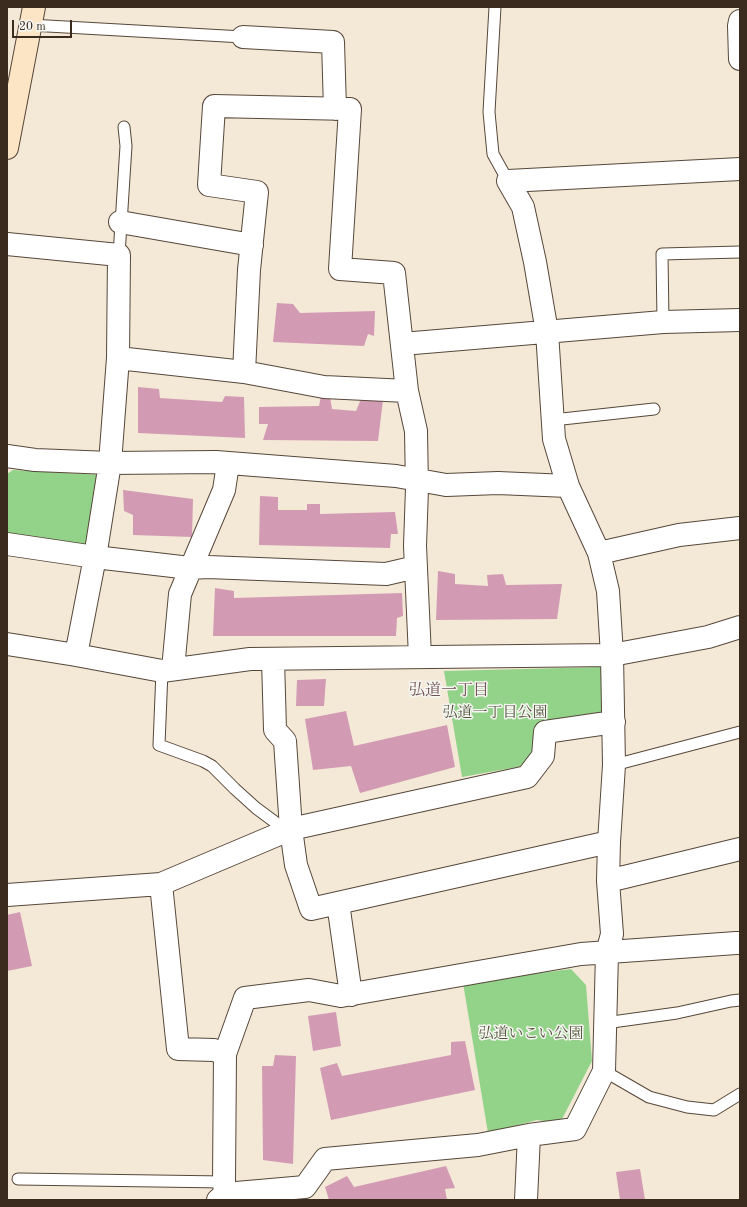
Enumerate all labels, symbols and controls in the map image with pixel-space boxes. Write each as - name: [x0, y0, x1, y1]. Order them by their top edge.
- scale bar: [14, 12, 74, 38]
- text: 20 m: [19, 21, 46, 33]
- district label: 弘道一丁目: [409, 681, 489, 701]
- park label: 弘道一丁目公園: [443, 704, 547, 722]
- park label: 弘道いこい公園: [479, 1025, 583, 1043]

